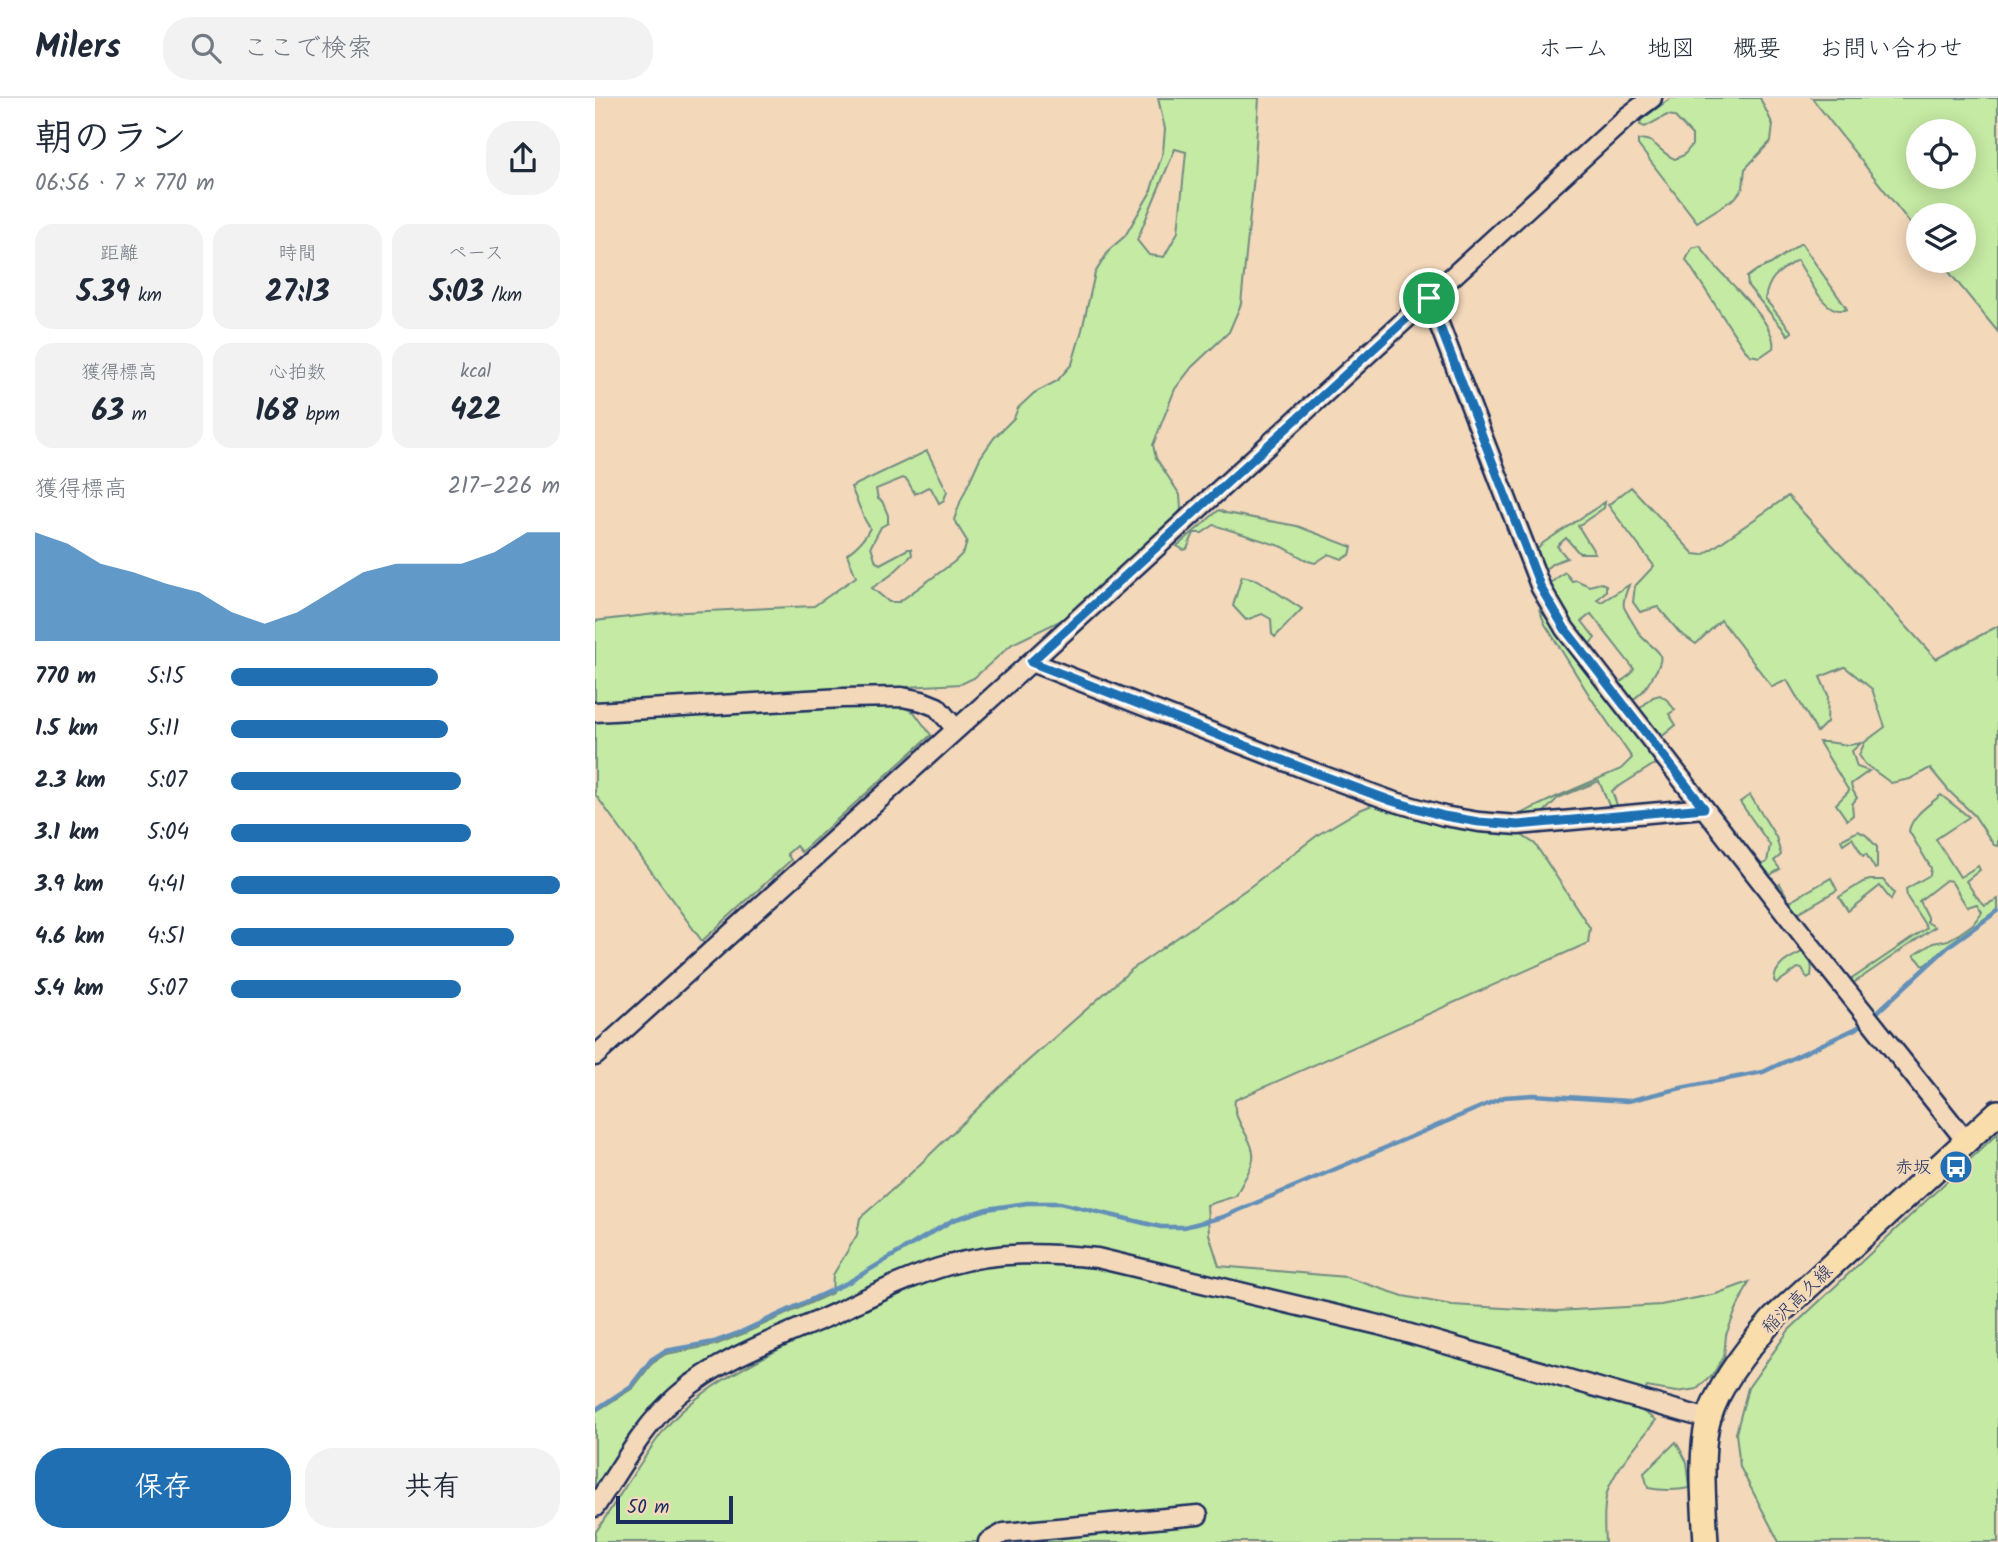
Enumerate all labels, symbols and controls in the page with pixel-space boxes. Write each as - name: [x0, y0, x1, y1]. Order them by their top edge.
- search box: [163, 17, 653, 80]
- text: Milers: [35, 22, 121, 75]
- text: ここで検索: [243, 28, 373, 70]
- icon: search: [187, 29, 225, 67]
- text: ホーム: [1538, 30, 1609, 69]
- text: 地図: [1647, 30, 1695, 69]
- text: 概要: [1733, 30, 1781, 69]
- text: お問い合わせ: [1819, 30, 1963, 69]
- text: 朝のラン: [35, 110, 187, 170]
- map controls: [1906, 119, 1976, 273]
- button: locate: [1906, 119, 1976, 189]
- button: share: [486, 121, 560, 195]
- text: 06:56 · 7 × 770 m: [35, 166, 215, 202]
- button: layers: [1906, 203, 1976, 273]
- text: 距離: [100, 239, 138, 269]
- text: 時間: [278, 239, 317, 269]
- text: ペース: [448, 239, 504, 269]
- pin: [1399, 268, 1459, 328]
- text: 5.39: [76, 269, 130, 317]
- text: 27:13: [265, 269, 330, 317]
- text: 5:03: [429, 269, 484, 317]
- icon: arrive: [1410, 279, 1448, 317]
- text: km: [130, 281, 162, 311]
- text: /km: [484, 281, 522, 311]
- text: kcal: [460, 357, 491, 387]
- text: 獲得標高: [81, 358, 157, 388]
- text: 心拍数: [269, 358, 326, 388]
- text: 422: [450, 387, 501, 435]
- text: 63: [91, 388, 124, 436]
- text: 168: [255, 388, 298, 436]
- text: m: [124, 400, 147, 430]
- text: bpm: [298, 400, 340, 430]
- text: 217–226 m: [448, 469, 560, 505]
- text: 獲得標高: [35, 472, 127, 508]
- text: 770 m: [35, 659, 96, 695]
- text: 5:15: [147, 659, 185, 695]
- text: 1.5 km: [35, 711, 98, 747]
- text: 5:11: [147, 711, 179, 747]
- text: 2.3 km: [35, 763, 105, 799]
- text: 5:07: [147, 763, 187, 799]
- text: 3.1 km: [35, 815, 99, 851]
- text: 5:04: [147, 815, 189, 851]
- text: 3.9 km: [35, 867, 104, 903]
- text: 4:41: [147, 867, 185, 903]
- text: 4.6 km: [35, 919, 104, 955]
- text: 4:51: [147, 919, 185, 955]
- text: 5.4 km: [35, 971, 104, 1007]
- text: 5:07: [147, 971, 187, 1007]
- bus stop icon: 赤坂: [1937, 1148, 1975, 1186]
- place label: 赤坂: [1895, 1154, 1931, 1183]
- street label: 稲沢高久線: [1756, 1258, 1840, 1342]
- button: 保存: [35, 1448, 291, 1528]
- button: 共有: [305, 1448, 560, 1528]
- scale bar: [616, 1493, 733, 1525]
- text: 50 m: [627, 1493, 669, 1523]

